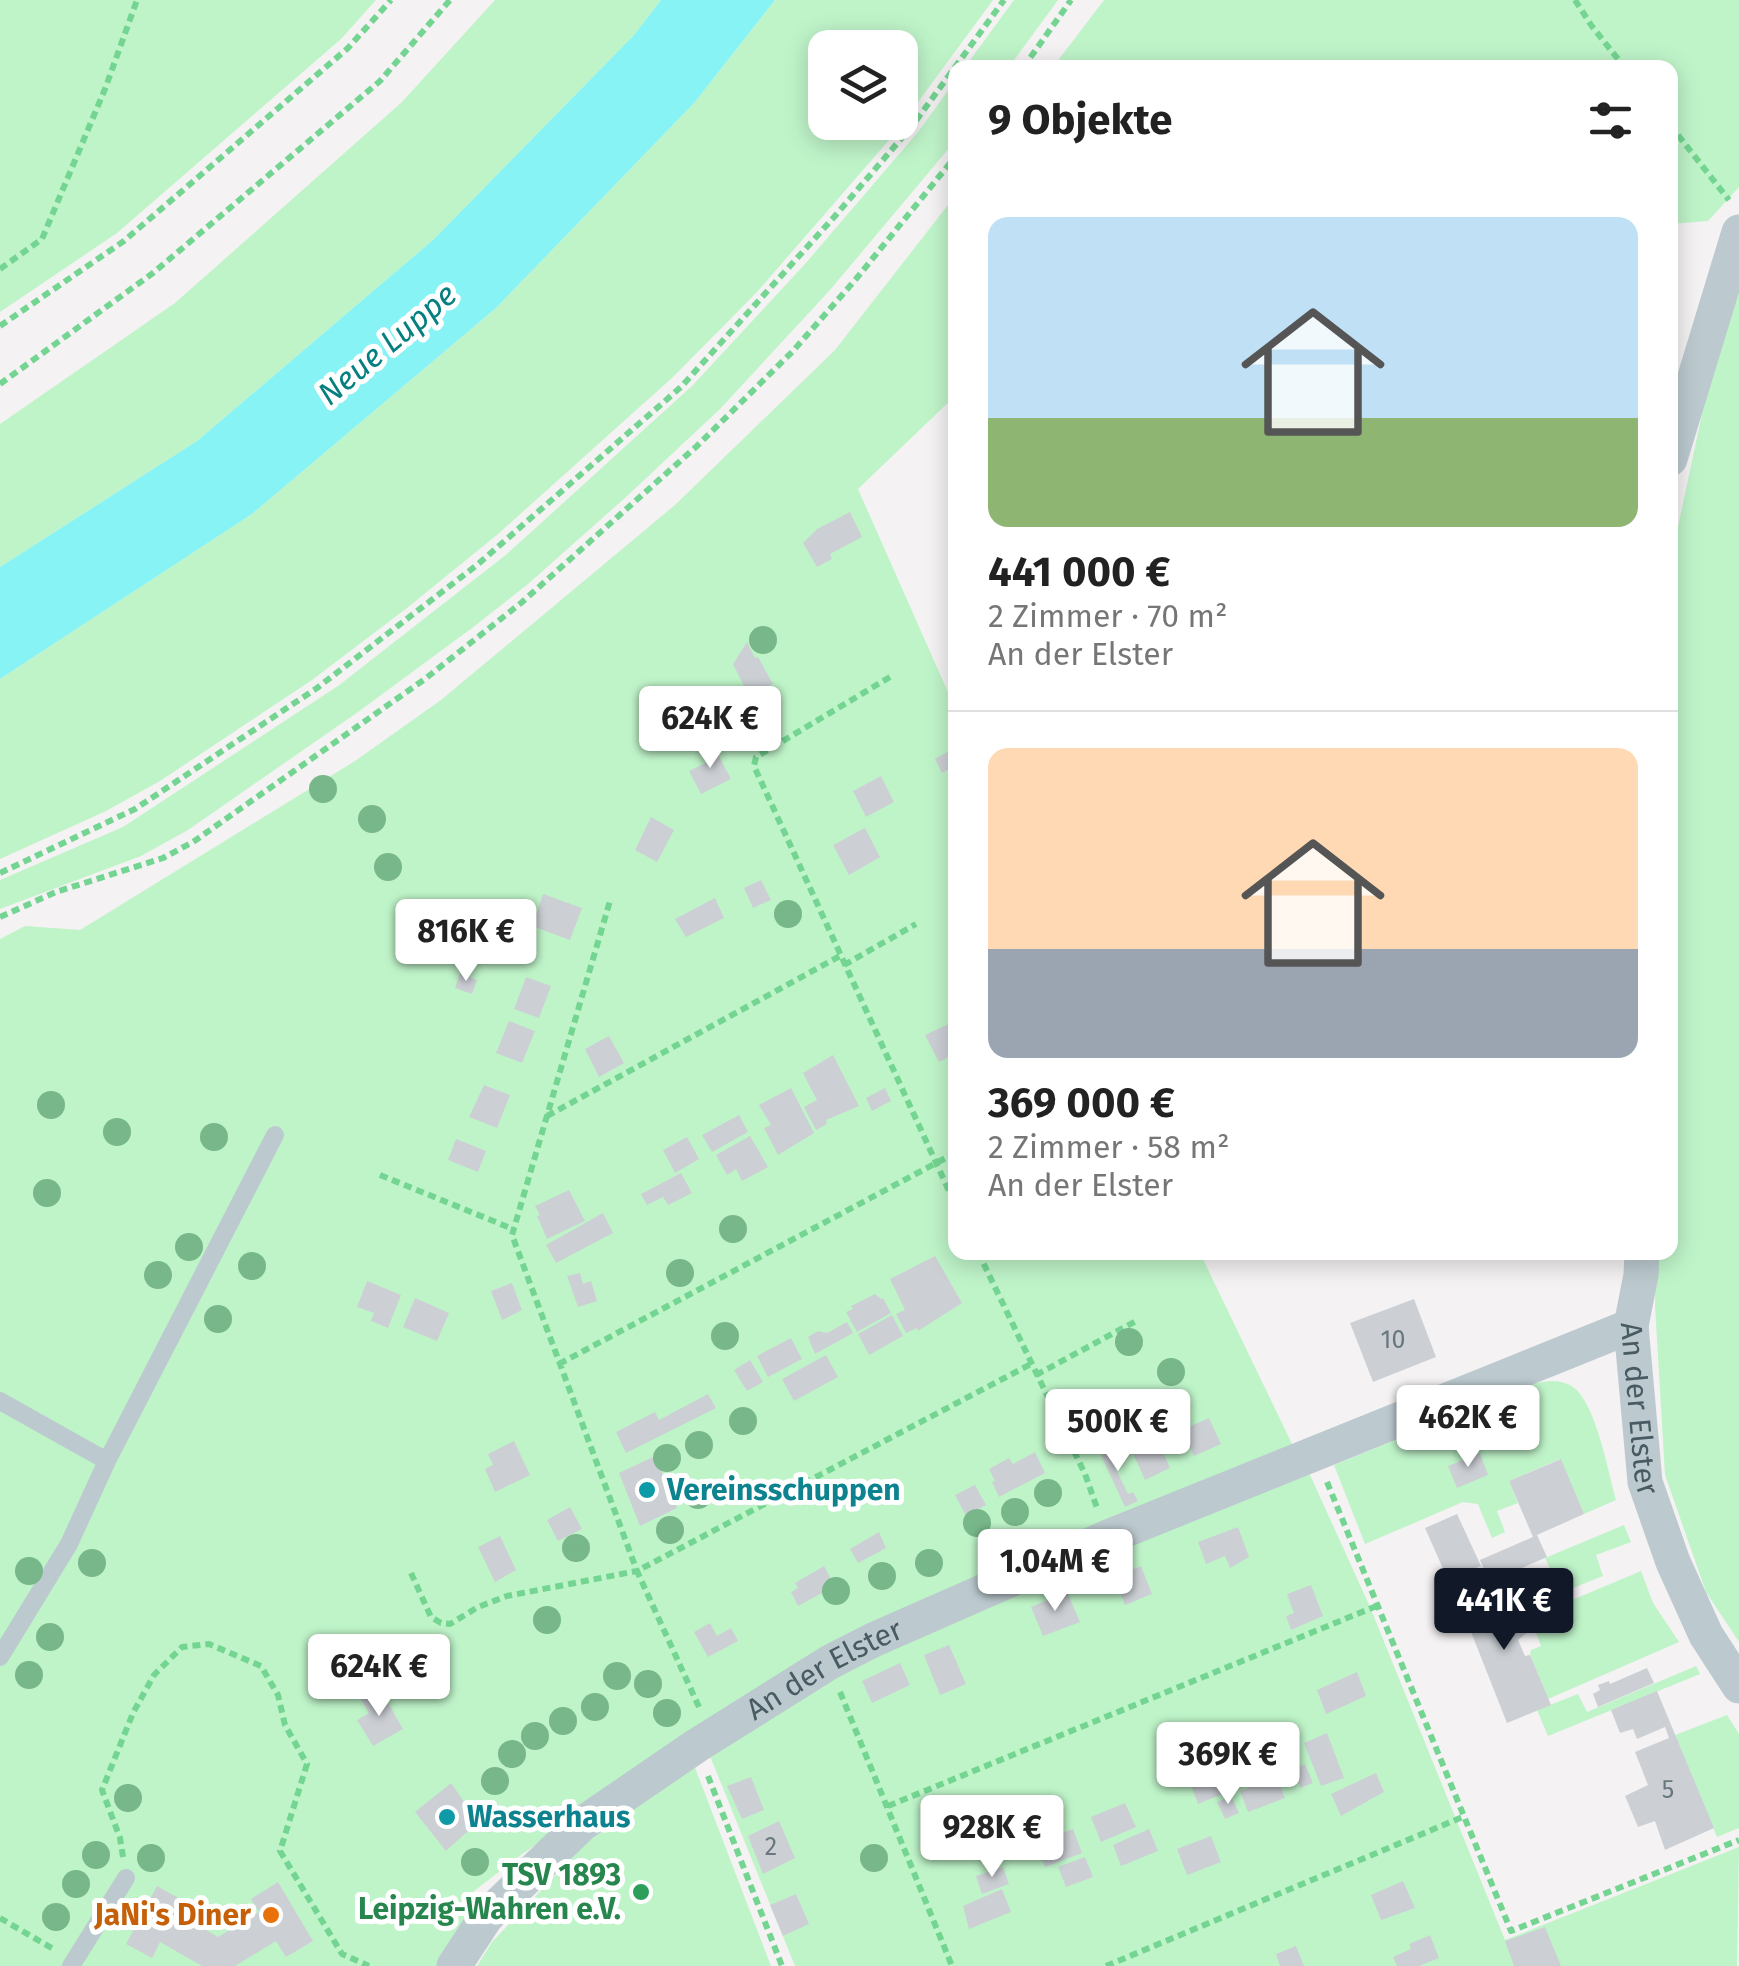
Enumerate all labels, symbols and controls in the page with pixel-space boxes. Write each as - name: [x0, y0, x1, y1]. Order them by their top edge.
- map controls: [808, 30, 918, 140]
- button: layers: [808, 30, 918, 140]
- icon: filters: [1583, 93, 1638, 148]
- text: 9 Objekte: [988, 95, 1172, 145]
- water label: Neue Luppe: [310, 275, 464, 413]
- icon: home: [1223, 282, 1403, 462]
- text: 441 000 €: [988, 547, 1170, 597]
- text: 2 Zimmer · 70 m²: [988, 597, 1228, 635]
- text: An der Elster: [988, 635, 1173, 673]
- pin: 624K €: [629, 686, 791, 771]
- text: 624K €: [661, 699, 759, 737]
- icon: home: [1223, 813, 1403, 993]
- pin: 816K €: [385, 899, 547, 984]
- text: 816K €: [417, 912, 515, 950]
- text: 369 000 €: [988, 1078, 1175, 1128]
- text: 2 Zimmer · 58 m²: [988, 1128, 1230, 1166]
- text: An der Elster: [988, 1166, 1173, 1204]
- street label: An der Elster: [1613, 1321, 1666, 1501]
- house number: 10: [1381, 1325, 1405, 1355]
- pin: 462K €: [1387, 1385, 1549, 1470]
- pin: 500K €: [1037, 1389, 1199, 1474]
- text: 462K €: [1419, 1398, 1517, 1436]
- text: 500K €: [1067, 1402, 1169, 1440]
- place label: Vereinsschuppen: [666, 1472, 901, 1508]
- marker: Vereinsschuppen: [636, 1479, 658, 1501]
- pin: 1.04M €: [963, 1529, 1147, 1614]
- text: 1.04M €: [1000, 1542, 1110, 1580]
- pin: 441K €: [1423, 1568, 1585, 1653]
- text: 441K €: [1456, 1581, 1552, 1619]
- street label: An der Elster: [740, 1611, 908, 1728]
- pin: 624K €: [298, 1634, 460, 1719]
- text: 624K €: [330, 1647, 428, 1685]
- pin: 369K €: [1147, 1722, 1309, 1807]
- text: 369K €: [1179, 1735, 1277, 1773]
- house number: 5: [1662, 1775, 1674, 1805]
- pin: 928K €: [911, 1795, 1073, 1880]
- place label: Wasserhaus: [467, 1799, 630, 1835]
- marker: Wasserhaus: [436, 1806, 458, 1828]
- text: 928K €: [942, 1808, 1042, 1846]
- house number: 2: [765, 1832, 777, 1862]
- place label: TSV 1893 Leipzig-Wahren e.V.: [358, 1857, 621, 1927]
- marker: TSV 1893 Leipzig-Wahren e.V.: [630, 1881, 652, 1903]
- place label: JaNi's Diner: [93, 1897, 252, 1933]
- marker: JaNi's Diner: [260, 1904, 282, 1926]

